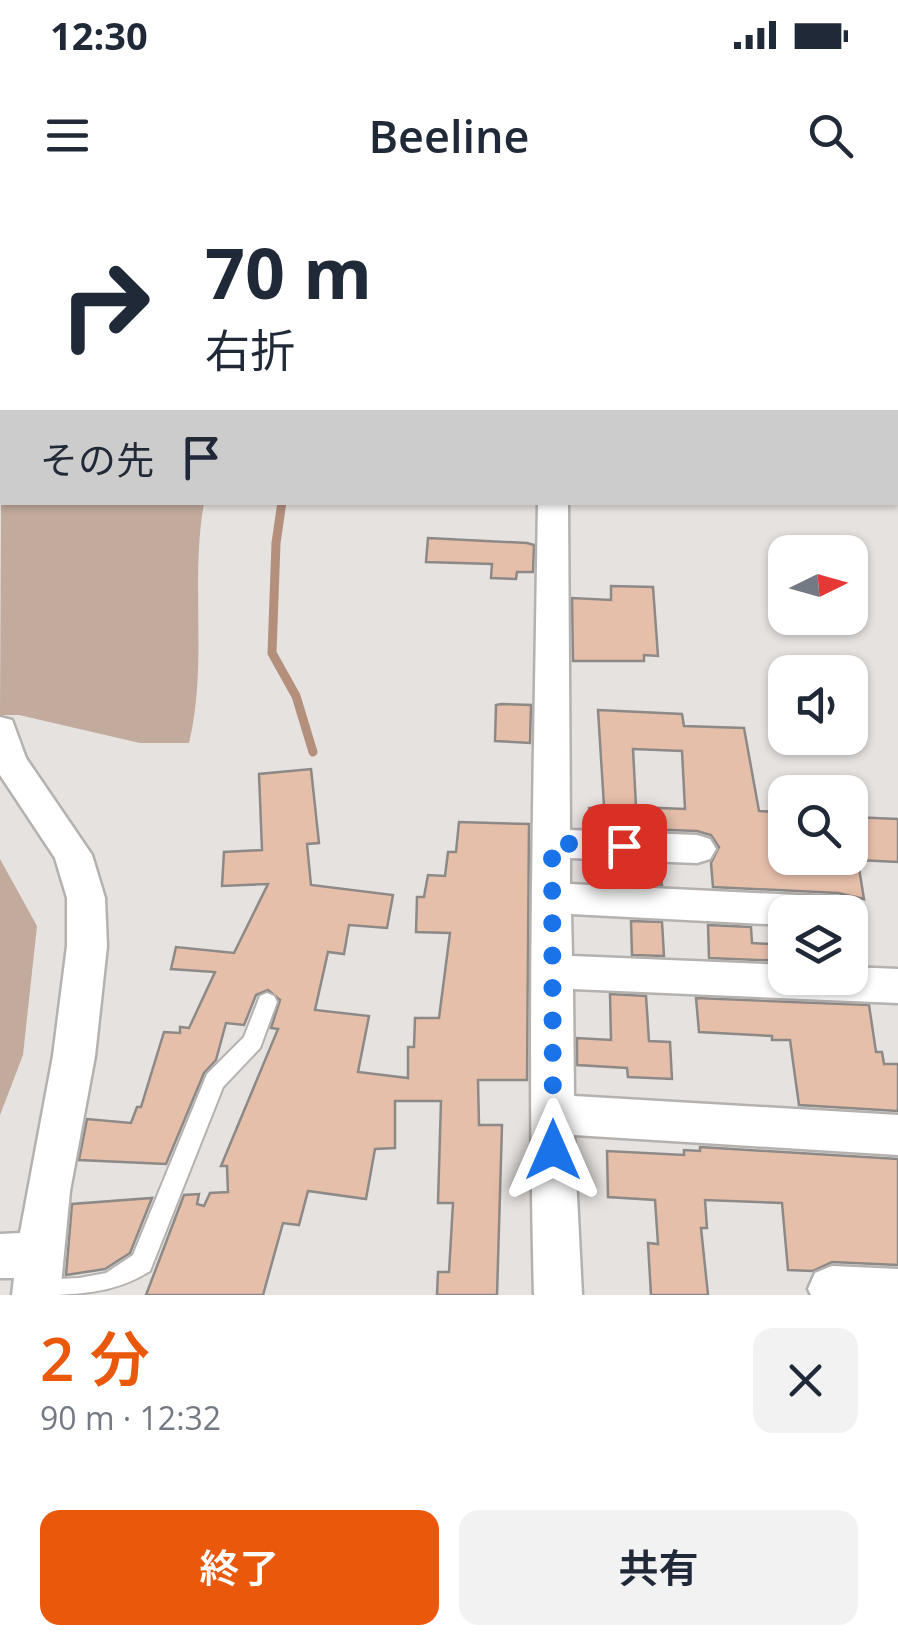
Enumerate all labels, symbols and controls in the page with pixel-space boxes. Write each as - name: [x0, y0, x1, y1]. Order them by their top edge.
- text: 12:30: [50, 9, 148, 61]
- text: Beeline: [368, 105, 530, 166]
- icon: menu: [40, 108, 95, 163]
- icon: search: [803, 108, 858, 163]
- text: 70 m: [205, 224, 372, 320]
- icon: right: [40, 240, 170, 370]
- text: 右折: [205, 319, 295, 380]
- icon: arrive: [174, 430, 229, 485]
- text: その先: [40, 433, 154, 485]
- north arrow: [768, 535, 868, 635]
- map controls: [768, 535, 868, 995]
- button: sound: [768, 655, 868, 755]
- button: search: [768, 775, 868, 875]
- pin: [582, 804, 667, 889]
- icon: arrive: [597, 819, 652, 874]
- button: layers: [768, 895, 868, 995]
- position arrow: [501, 1098, 605, 1202]
- text: 2 分: [40, 1317, 150, 1399]
- button: close: [753, 1328, 858, 1433]
- text: 90 m · 12:32: [40, 1396, 221, 1439]
- button: 終了: [40, 1510, 439, 1625]
- button: 共有: [459, 1510, 858, 1625]

